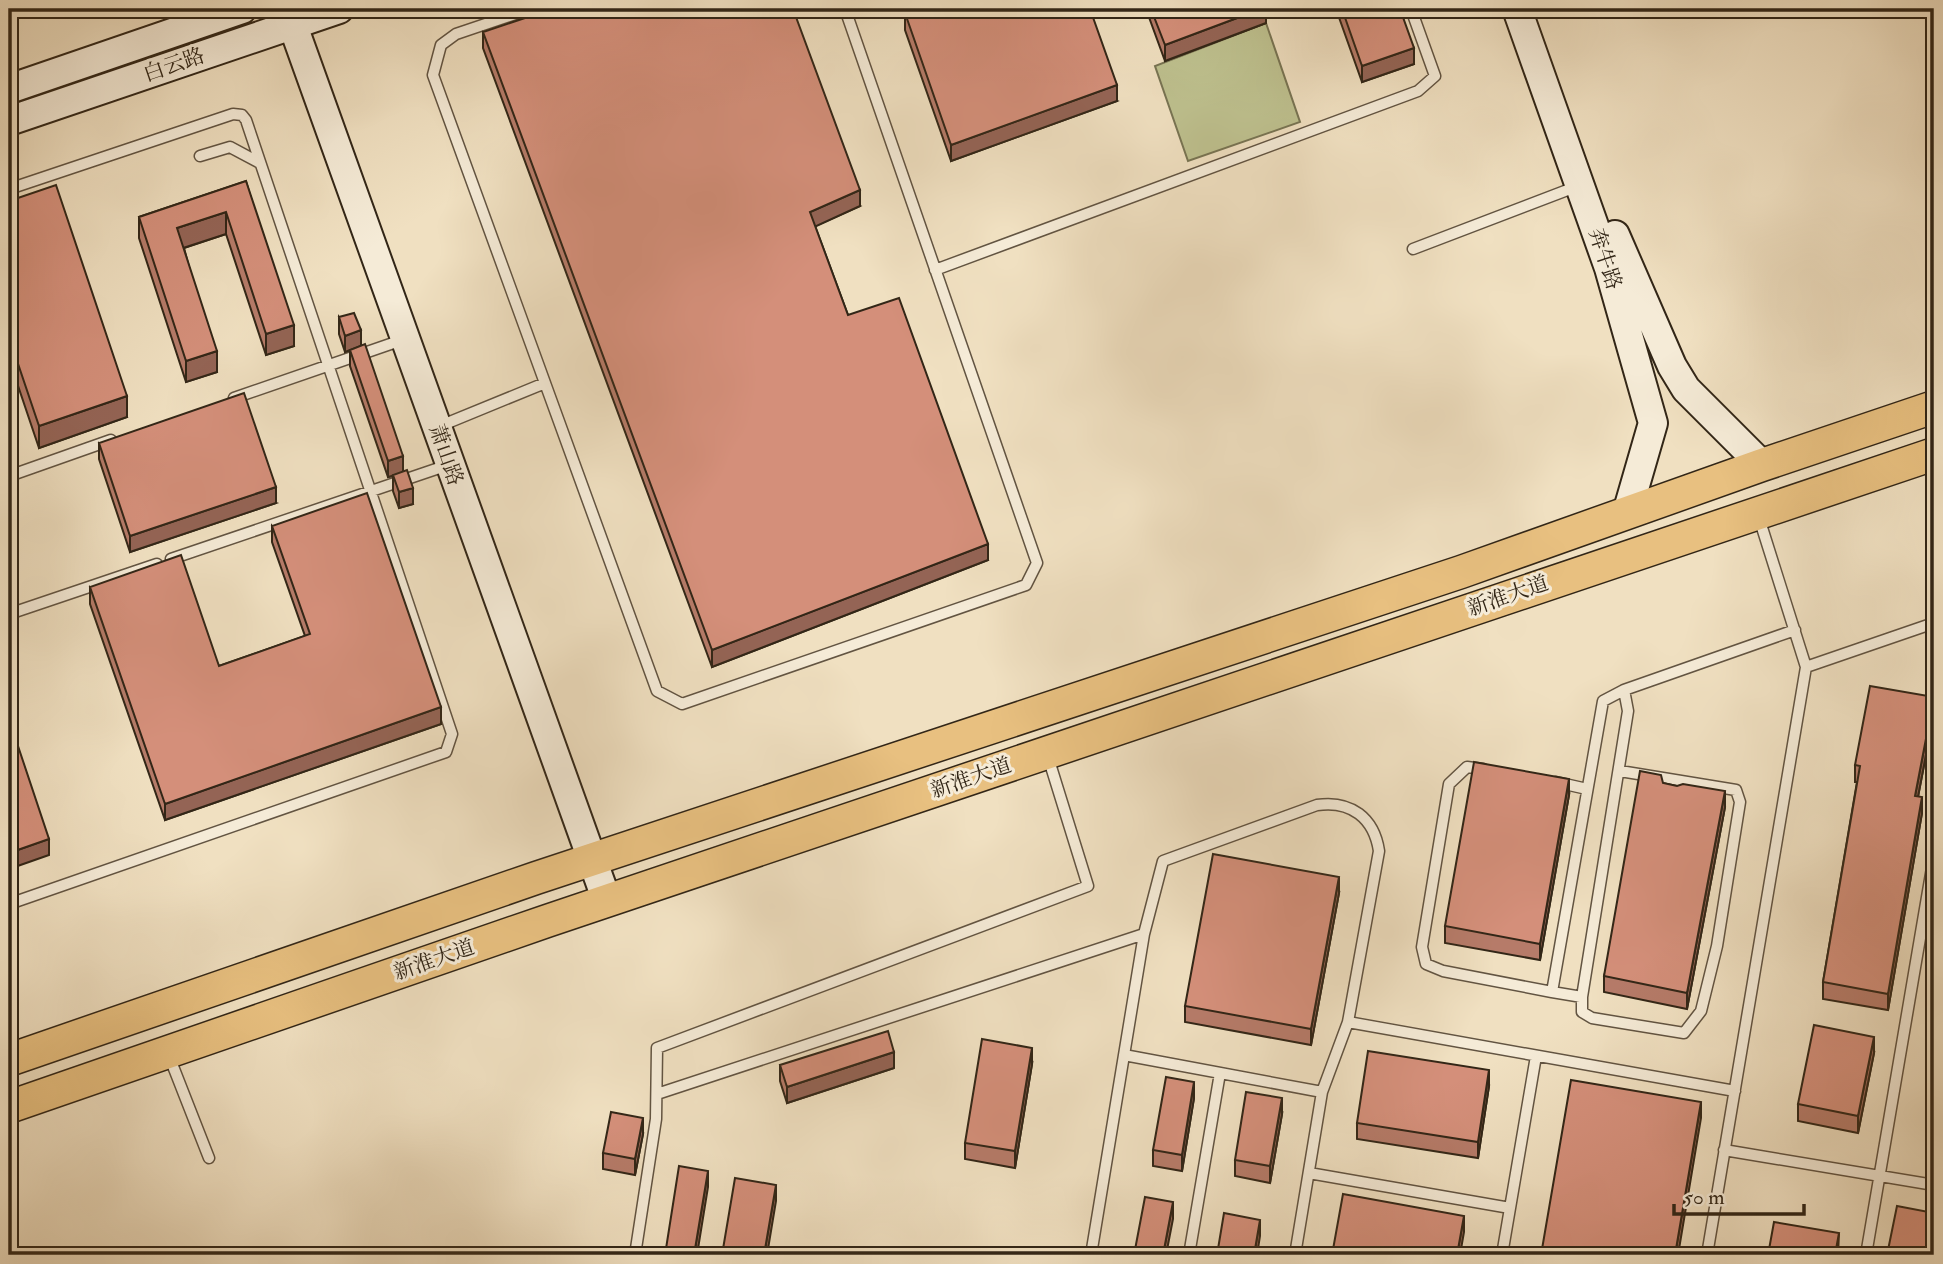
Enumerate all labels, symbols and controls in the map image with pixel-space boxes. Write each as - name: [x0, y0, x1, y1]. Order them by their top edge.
- street label: 白云路: [140, 42, 208, 88]
- street label: 奔牛路: [1582, 225, 1628, 293]
- street label: 萧山路: [423, 421, 469, 489]
- street label: 新淮大道: [1464, 570, 1552, 622]
- street label: 新淮大道: [927, 752, 1015, 804]
- street label: 新淮大道: [390, 934, 478, 986]
- scale bar: [1674, 1173, 1803, 1217]
- text: 50 m: [1684, 1184, 1725, 1211]

